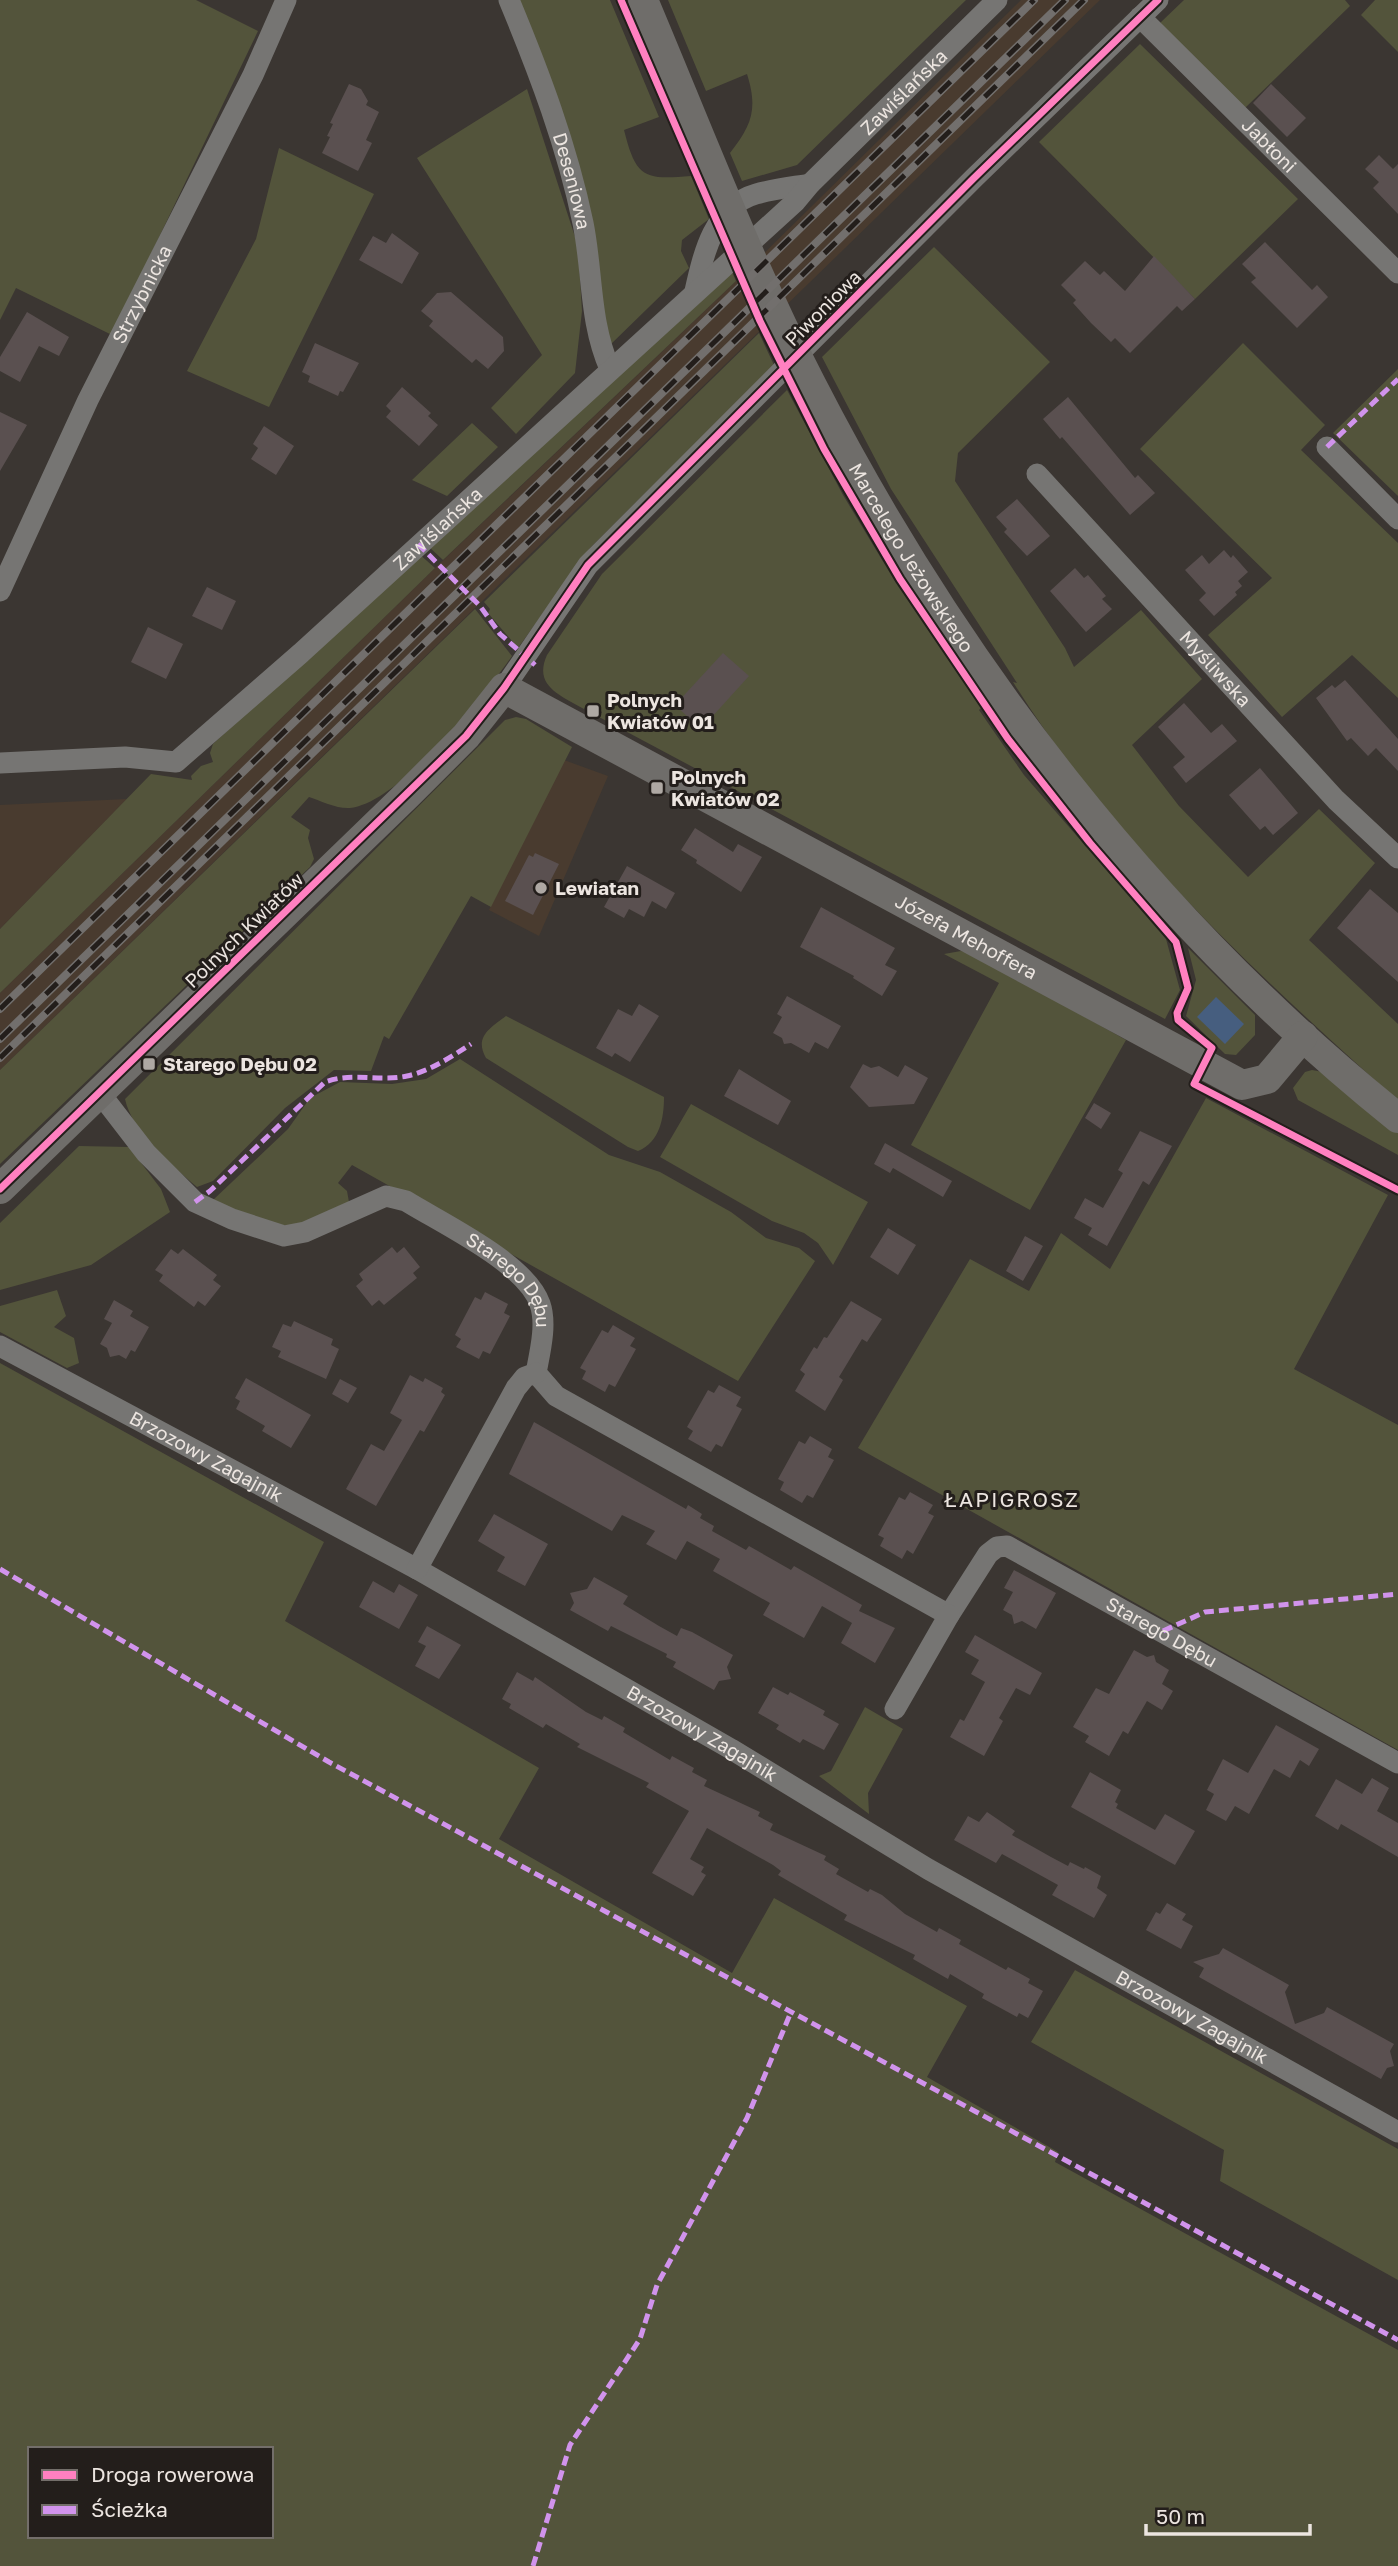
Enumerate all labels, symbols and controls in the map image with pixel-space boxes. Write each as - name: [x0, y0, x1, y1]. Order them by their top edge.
- street label: Zawiślańska: [855, 44, 951, 139]
- street label: Jabłoni: [1237, 113, 1302, 177]
- street label: Deseniowa: [549, 130, 596, 231]
- street label: Strzybnicka: [107, 241, 176, 347]
- street label: Piwoniowa: [780, 265, 865, 350]
- street label: Marcelego Jeżowskiego: [845, 459, 979, 657]
- street label: Zawiślańska: [388, 482, 486, 574]
- street label: Myśliwska: [1175, 625, 1256, 711]
- place label: Polnych Kwiatów 01: [607, 688, 714, 733]
- marker: Polnych Kwiatów 01: [585, 703, 601, 719]
- place label: Polnych Kwiatów 02: [671, 765, 780, 810]
- marker: Polnych Kwiatów 02: [649, 780, 665, 796]
- street label: Polnych Kwiatów: [180, 867, 308, 992]
- place label: Lewiatan: [555, 876, 639, 899]
- marker: Lewiatan: [533, 880, 549, 896]
- street label: Józefa Mehoffera: [892, 889, 1041, 984]
- place label: Starego Dębu 02: [163, 1052, 317, 1075]
- marker: Starego Dębu 02: [141, 1056, 157, 1072]
- street label: Starego Dębu: [462, 1227, 555, 1328]
- street label: Brzozowy Zagajnik: [126, 1405, 288, 1506]
- district label: ŁAPIGROSZ: [944, 1486, 1080, 1512]
- street label: Starego Dębu: [1102, 1591, 1222, 1672]
- street label: Brzozowy Zagajnik: [623, 1680, 782, 1786]
- street label: Brzozowy Zagajnik: [1112, 1965, 1273, 2068]
- legend: [28, 2447, 273, 2538]
- text: Droga rowerowa: [91, 2461, 254, 2487]
- scale bar: [1146, 2492, 1310, 2536]
- text: Ścieżka: [91, 2496, 168, 2522]
- text: 50 m: [1156, 2503, 1205, 2529]

